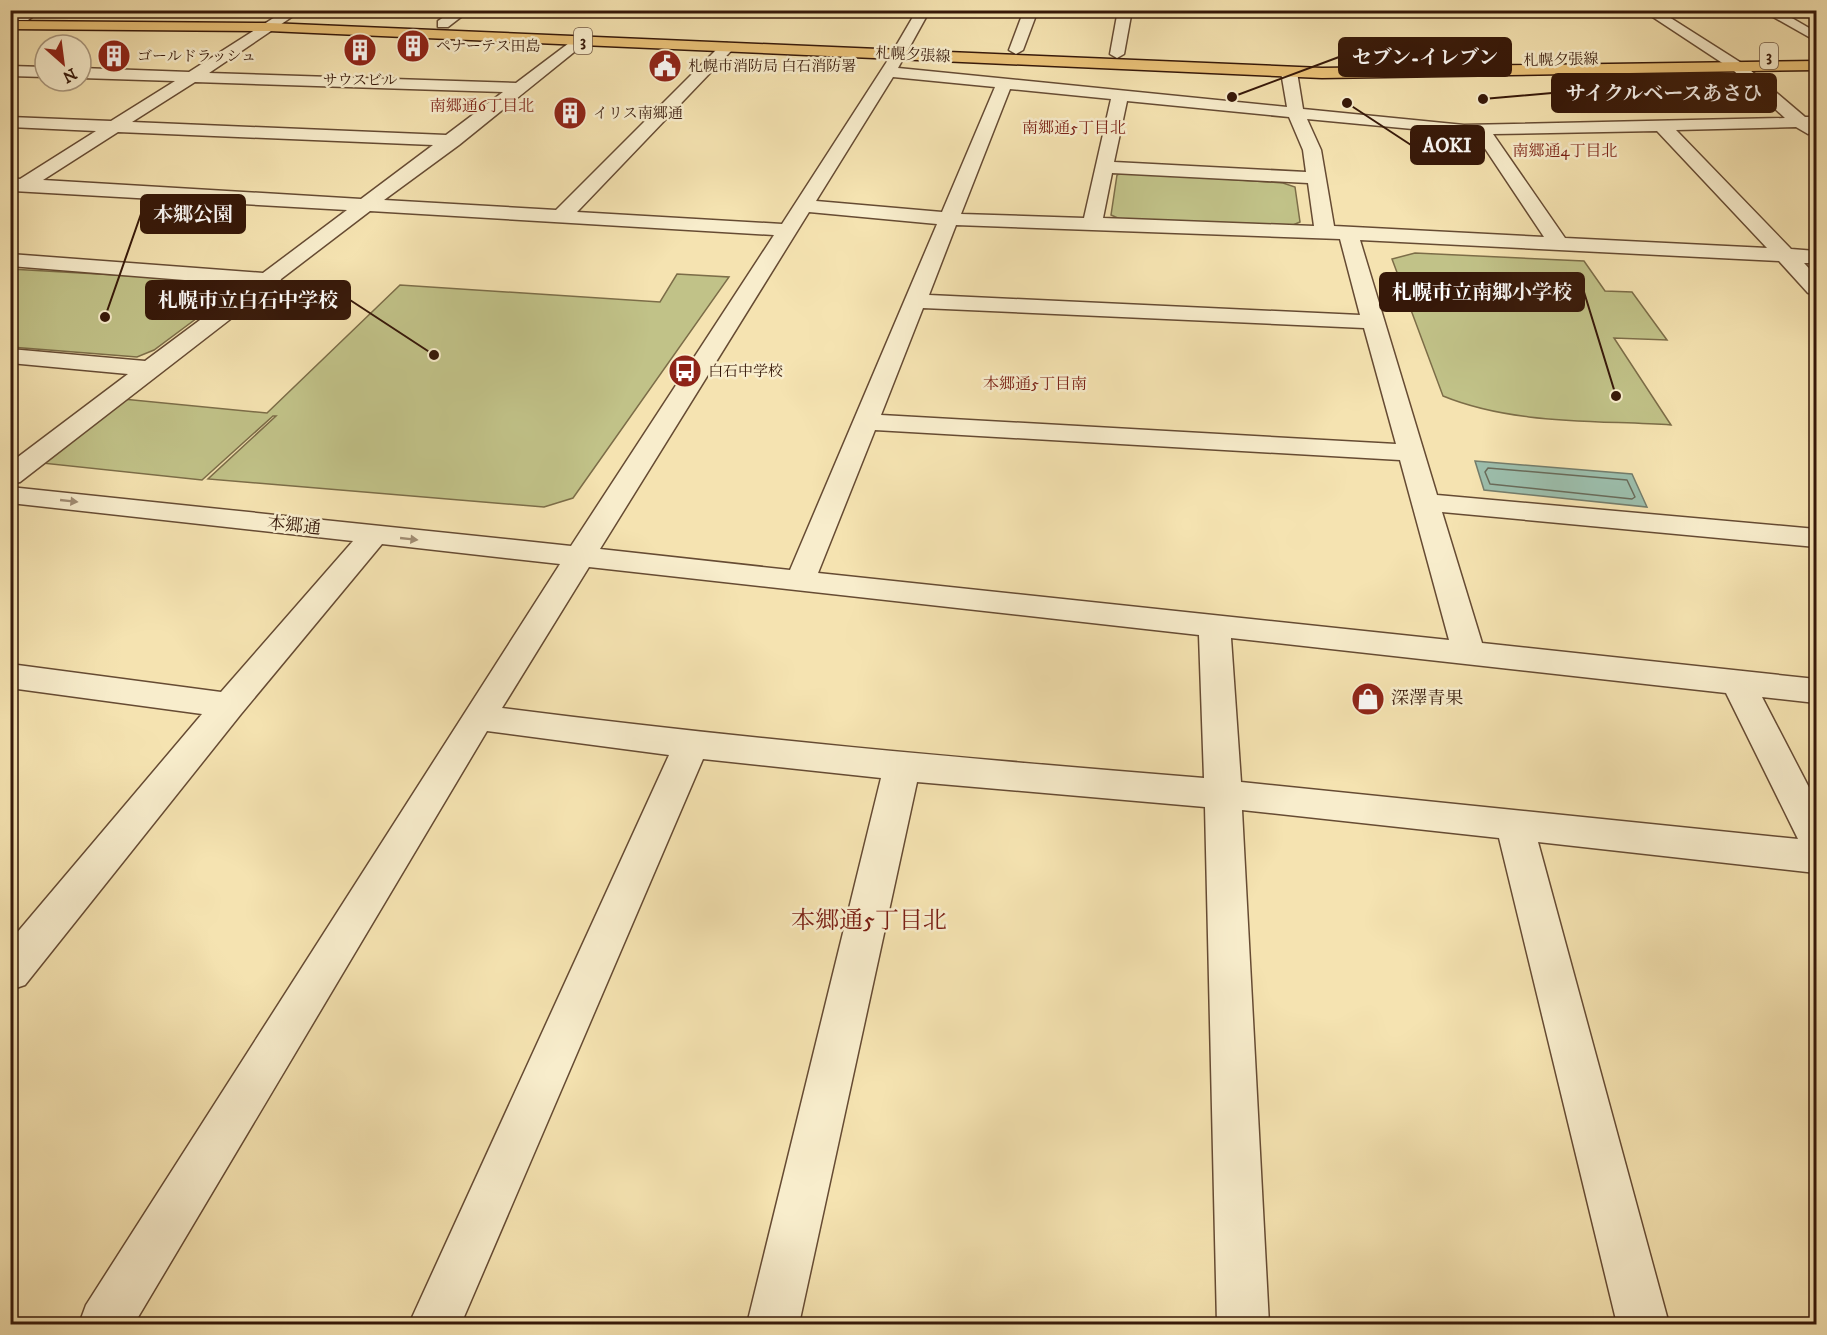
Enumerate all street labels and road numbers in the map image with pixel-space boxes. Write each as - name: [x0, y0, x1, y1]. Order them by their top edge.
- road number: 3: [574, 28, 592, 54]
- road number: 3: [1760, 43, 1778, 69]
- street label: 札幌夕張線: [875, 44, 951, 66]
- street label: 札幌夕張線: [1523, 50, 1599, 70]
- street label: 本郷通: [266, 512, 322, 540]

